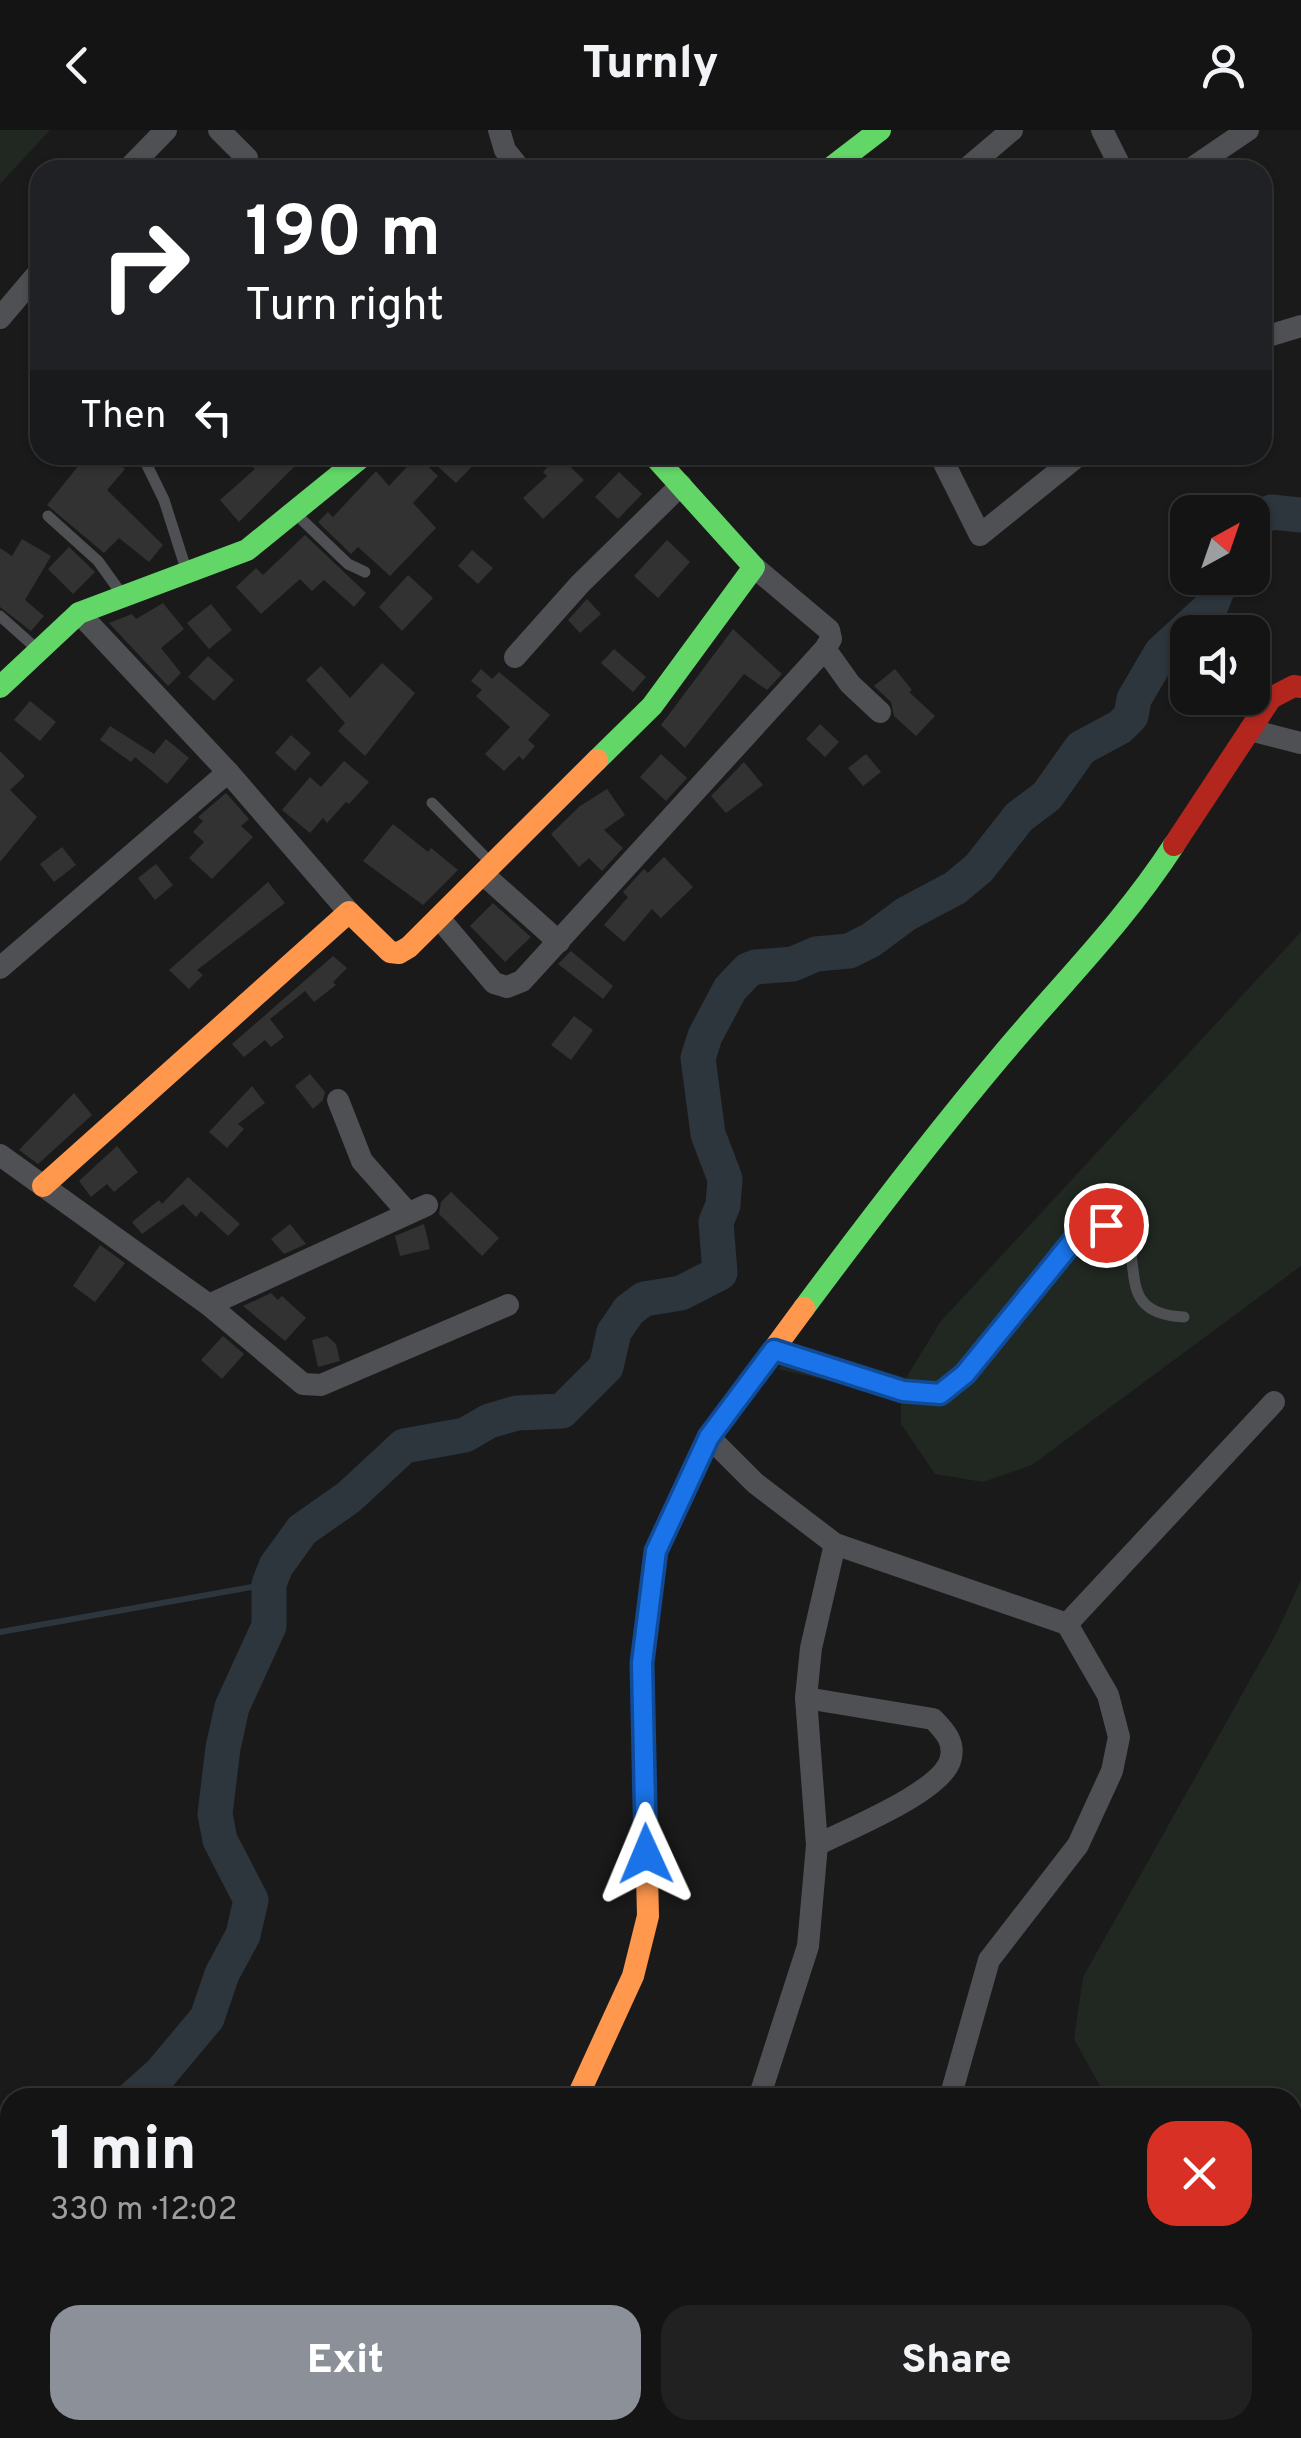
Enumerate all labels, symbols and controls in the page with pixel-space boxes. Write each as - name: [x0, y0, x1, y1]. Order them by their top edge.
- text: Turnly: [582, 37, 719, 94]
- icon: back: [50, 38, 105, 93]
- icon: person: [1196, 38, 1251, 93]
- text: 190 m: [245, 192, 441, 281]
- icon: right: [80, 200, 210, 330]
- text: Turn right: [245, 279, 444, 336]
- icon: left: [186, 390, 241, 445]
- text: Then: [80, 393, 166, 442]
- north arrow: [1170, 495, 1270, 595]
- map controls: [1170, 495, 1270, 715]
- button: sound: [1170, 615, 1270, 715]
- pin: [1064, 1183, 1149, 1268]
- icon: arrive: [1079, 1198, 1134, 1253]
- position arrow: [594, 1802, 698, 1906]
- text: 1 min: [50, 2115, 197, 2191]
- button: close: [1147, 2121, 1252, 2226]
- text: 330 m · 12:02: [50, 2191, 237, 2231]
- button: Exit: [50, 2305, 641, 2420]
- button: Share: [661, 2305, 1252, 2420]

